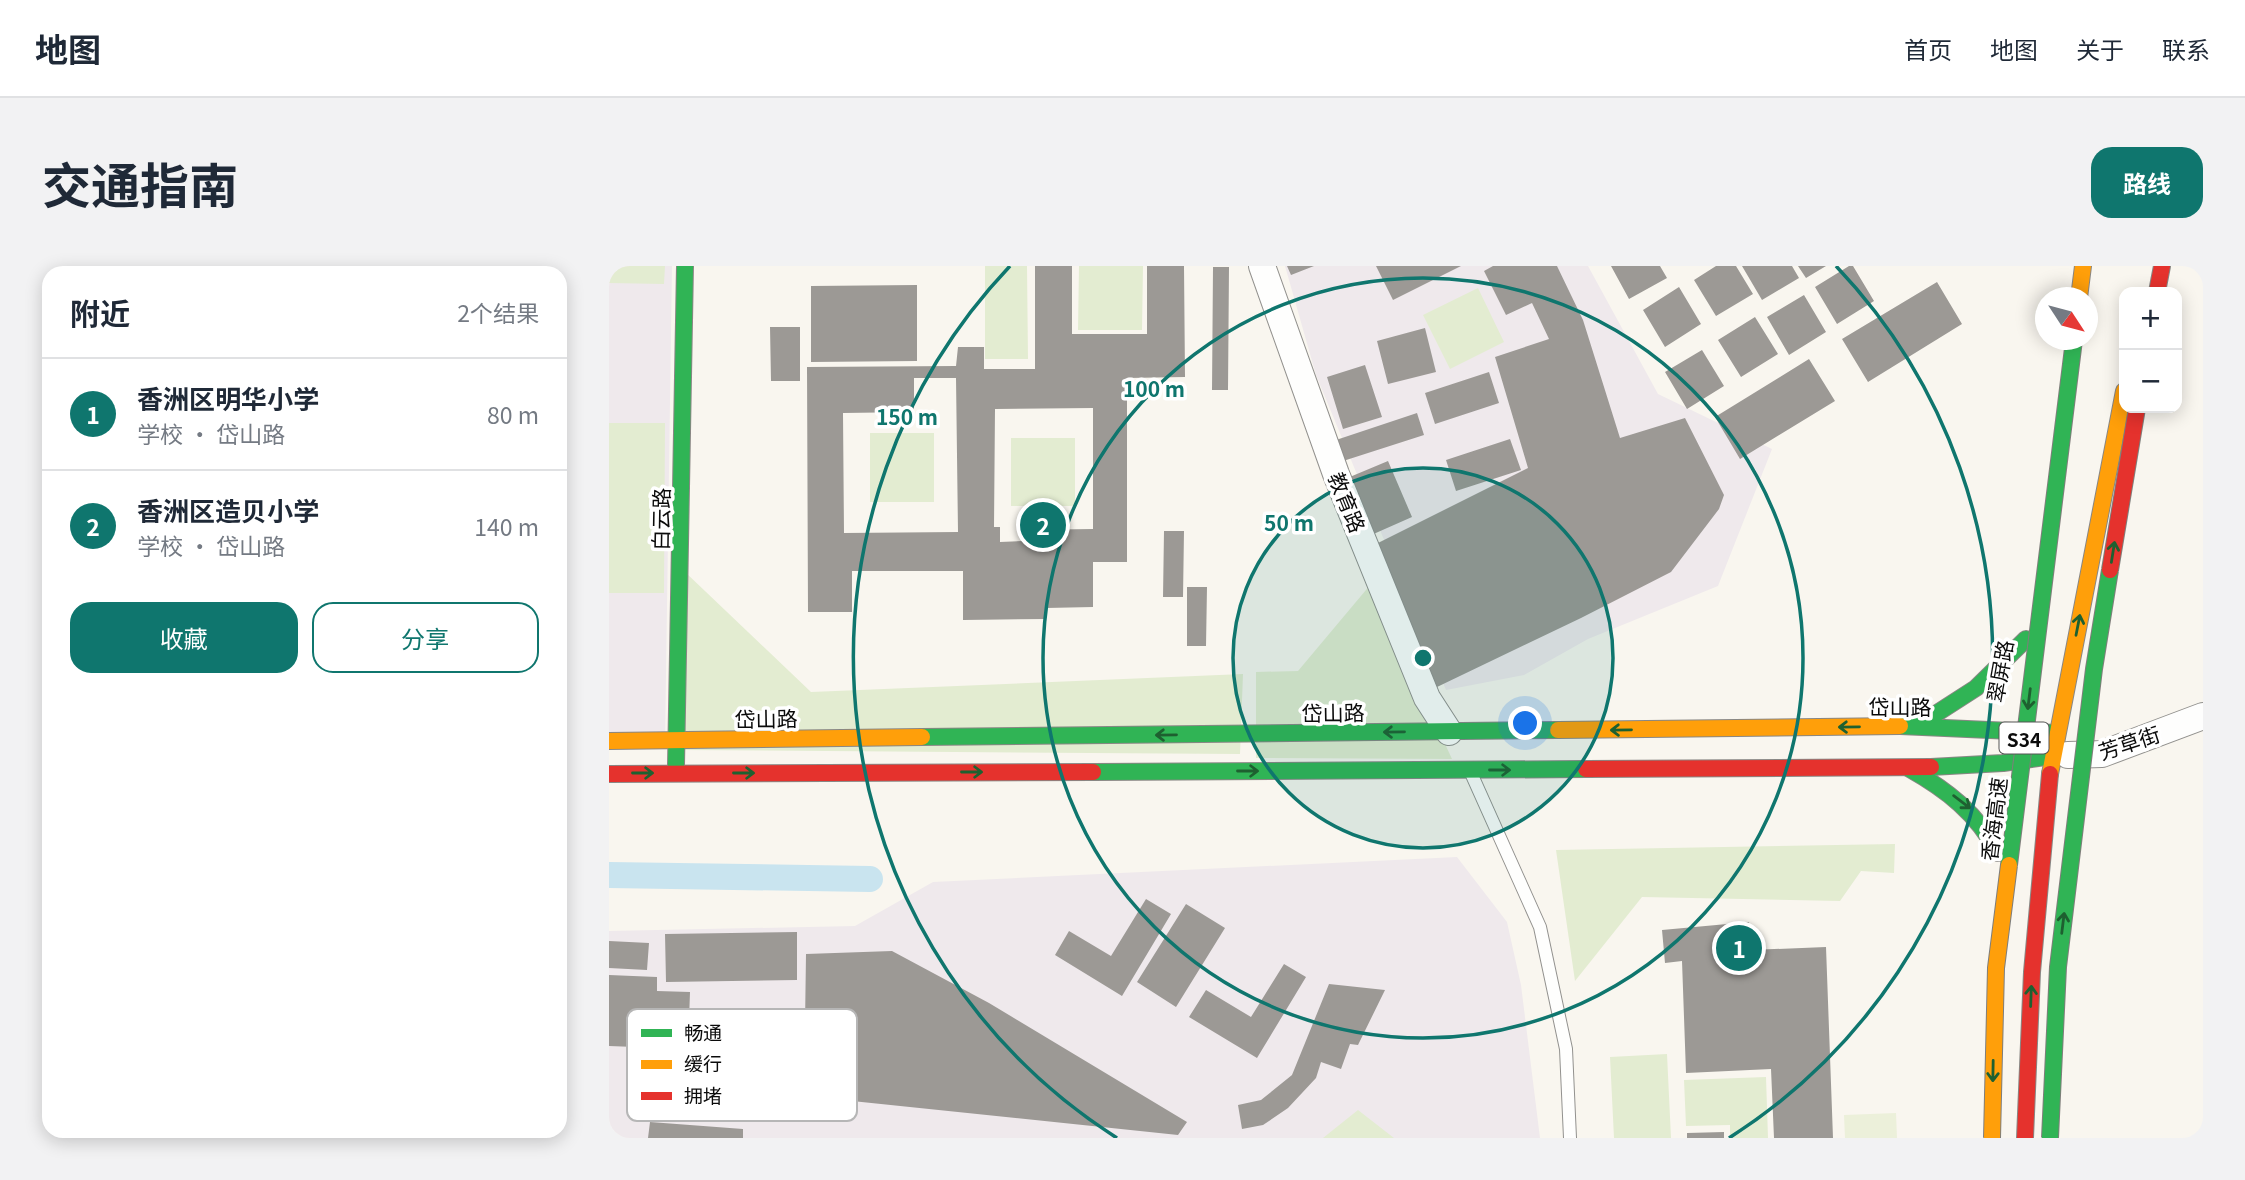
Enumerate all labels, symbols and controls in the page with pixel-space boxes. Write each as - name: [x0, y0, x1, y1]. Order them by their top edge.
- text: 地图: [35, 24, 101, 72]
- text: 首页: [1904, 31, 1952, 66]
- text: 地图: [1990, 31, 2038, 66]
- text: 关于: [2076, 31, 2124, 66]
- text: 联系: [2162, 31, 2210, 66]
- text: 交通指南: [42, 147, 238, 218]
- button: 路线: [2091, 147, 2203, 218]
- north arrow: [2035, 287, 2098, 350]
- map controls: [2119, 287, 2182, 413]
- button: +: [2119, 287, 2182, 350]
- text: 附近: [70, 290, 130, 334]
- text: 2个结果: [457, 295, 539, 329]
- button: −: [2119, 350, 2182, 413]
- text: 100 m: [1123, 373, 1185, 403]
- text: 香洲区明华小学: [137, 379, 319, 416]
- text: 1: [86, 397, 100, 431]
- text: 80 m: [487, 397, 539, 431]
- text: 150 m: [876, 401, 938, 431]
- text: 学校 · 岱山路: [137, 416, 285, 450]
- street label: 教育路: [1322, 467, 1374, 537]
- street label: 白云路: [644, 487, 676, 551]
- text: 香洲区造贝小学: [137, 491, 319, 528]
- pin: 2: [1020, 499, 1066, 551]
- text: 50 m: [1264, 507, 1314, 537]
- text: 2: [86, 509, 100, 543]
- text: 140 m: [474, 509, 539, 543]
- text: 学校 · 岱山路: [137, 528, 285, 562]
- one-way arrow: [2107, 541, 2120, 564]
- button: 收藏: [70, 602, 298, 673]
- button: 分享: [312, 602, 539, 673]
- one-way arrow: [2072, 614, 2085, 637]
- street label: 翠屏路: [1979, 637, 2019, 705]
- centre of rings: [1411, 646, 1435, 670]
- one-way arrow: [2023, 687, 2036, 710]
- street label: 岱山路: [1869, 691, 1932, 721]
- street label: 岱山路: [1301, 696, 1365, 728]
- street label: 岱山路: [734, 702, 798, 734]
- your location: [1508, 706, 1542, 740]
- street label: 芳草街: [2094, 718, 2164, 766]
- one-way arrow: [1837, 720, 1860, 734]
- one-way arrow: [1610, 723, 1633, 736]
- road number: S34: [1999, 723, 2049, 754]
- one-way arrow: [1382, 725, 1405, 739]
- one-way arrow: [1155, 728, 1178, 741]
- one-way arrow: [1489, 763, 1512, 777]
- one-way arrow: [1237, 764, 1260, 778]
- one-way arrow: [960, 765, 983, 779]
- one-way arrow: [733, 766, 756, 780]
- one-way arrow: [631, 767, 654, 780]
- street label: 香海高速: [1973, 775, 2013, 863]
- one-way arrow: [1952, 795, 1970, 810]
- one-way arrow: [2057, 912, 2070, 935]
- pin: 1: [1716, 922, 1762, 974]
- one-way arrow: [2024, 985, 2037, 1008]
- legend: [627, 1009, 857, 1121]
- text: 畅通: [684, 1018, 722, 1045]
- text: 缓行: [684, 1049, 722, 1076]
- one-way arrow: [1987, 1060, 2000, 1083]
- text: 拥堵: [684, 1081, 722, 1108]

